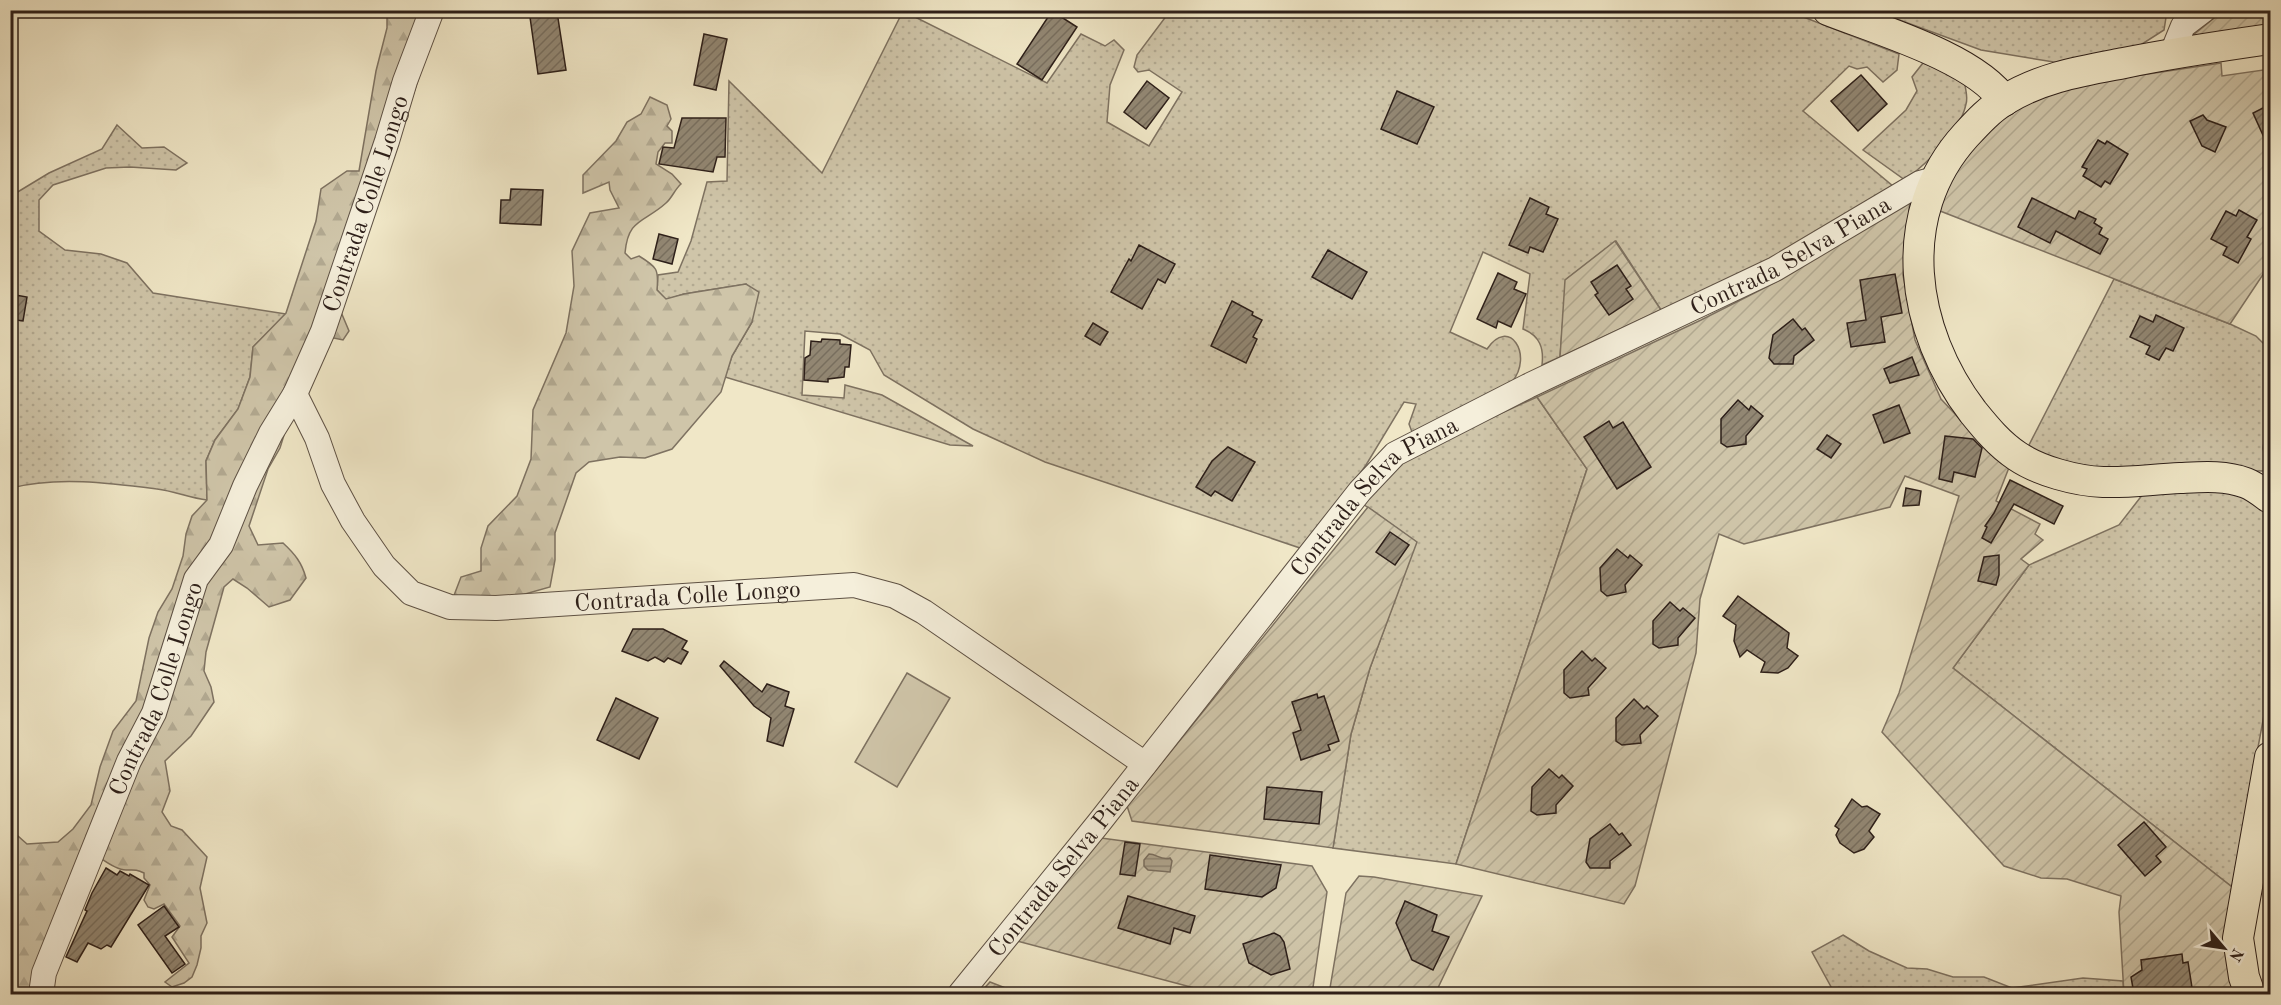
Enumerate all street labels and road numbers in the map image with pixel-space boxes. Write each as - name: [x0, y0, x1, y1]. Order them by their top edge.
- street label: Contrada Colle Longo: [320, 93, 414, 316]
- street label: Contrada Selva Piana: [1687, 193, 1896, 321]
- street label: Contrada Selva Piana: [1287, 414, 1463, 582]
- street label: Contrada Colle Longo: [574, 578, 801, 617]
- street label: Contrada Colle Longo: [106, 580, 208, 800]
- street label: Contrada Selva Piana: [985, 773, 1145, 963]

